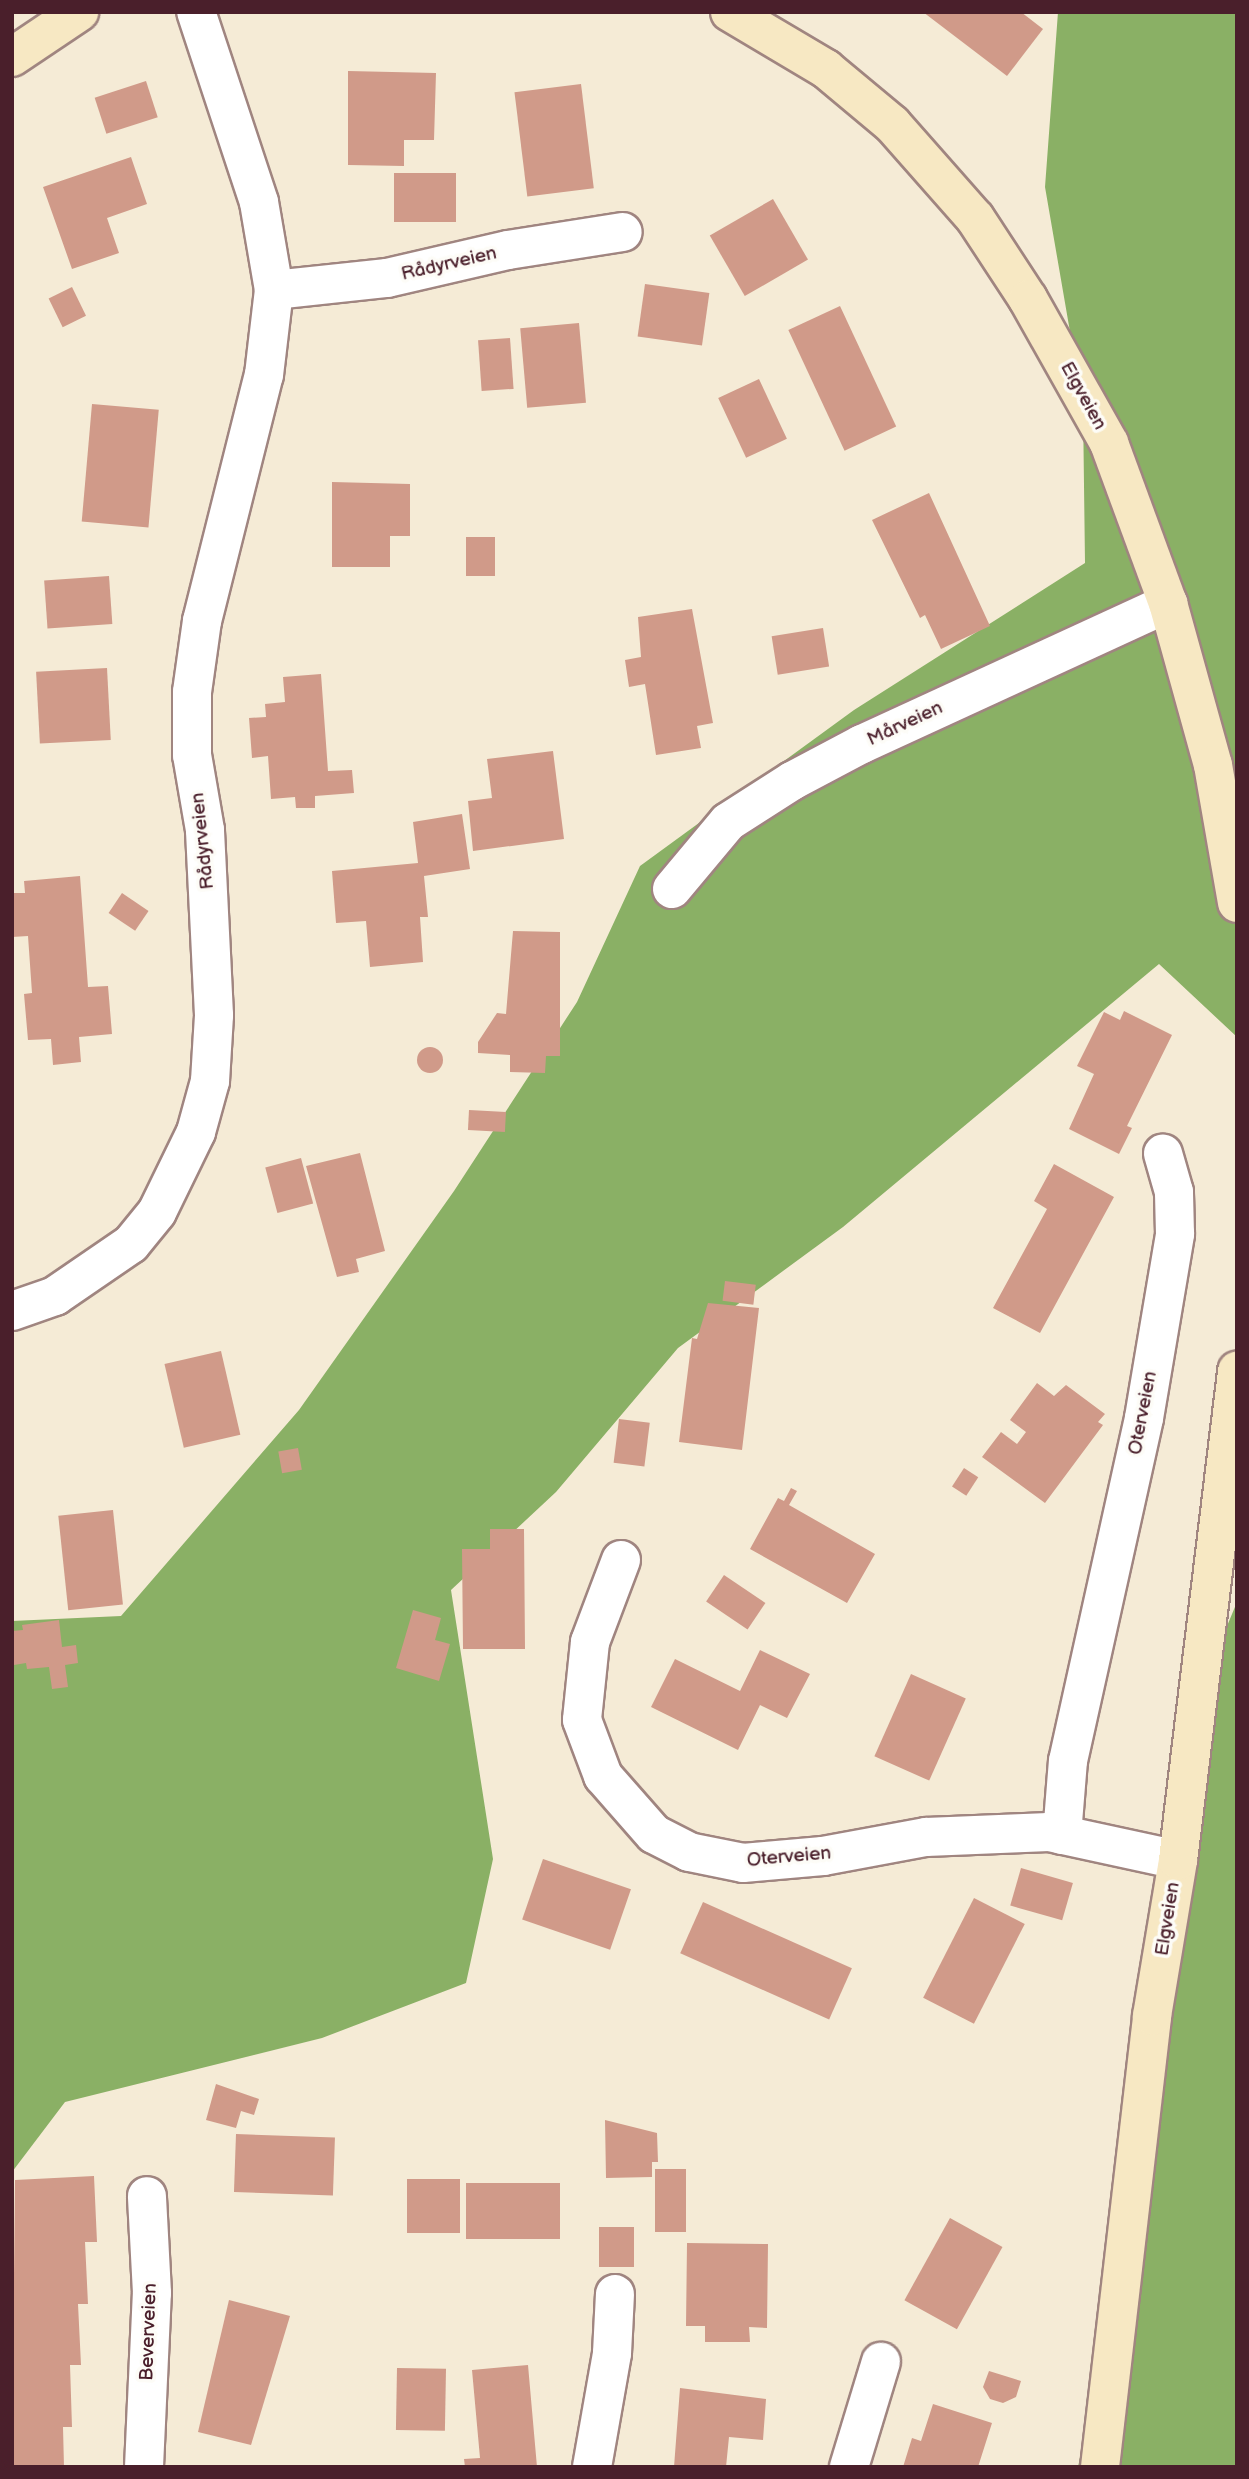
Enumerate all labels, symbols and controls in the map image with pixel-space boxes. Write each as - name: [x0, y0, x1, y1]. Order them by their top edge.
- street label: Rådyrveien: [399, 242, 499, 286]
- street label: Elgveien: [1055, 358, 1111, 434]
- street label: Mårveien: [864, 697, 946, 751]
- street label: Rådyrveien: [187, 791, 219, 891]
- street label: Oterveien: [1124, 1369, 1162, 1457]
- street label: Oterveien: [746, 1842, 832, 1872]
- street label: Elgveien: [1151, 1881, 1185, 1957]
- street label: Beverveien: [136, 2283, 162, 2381]

